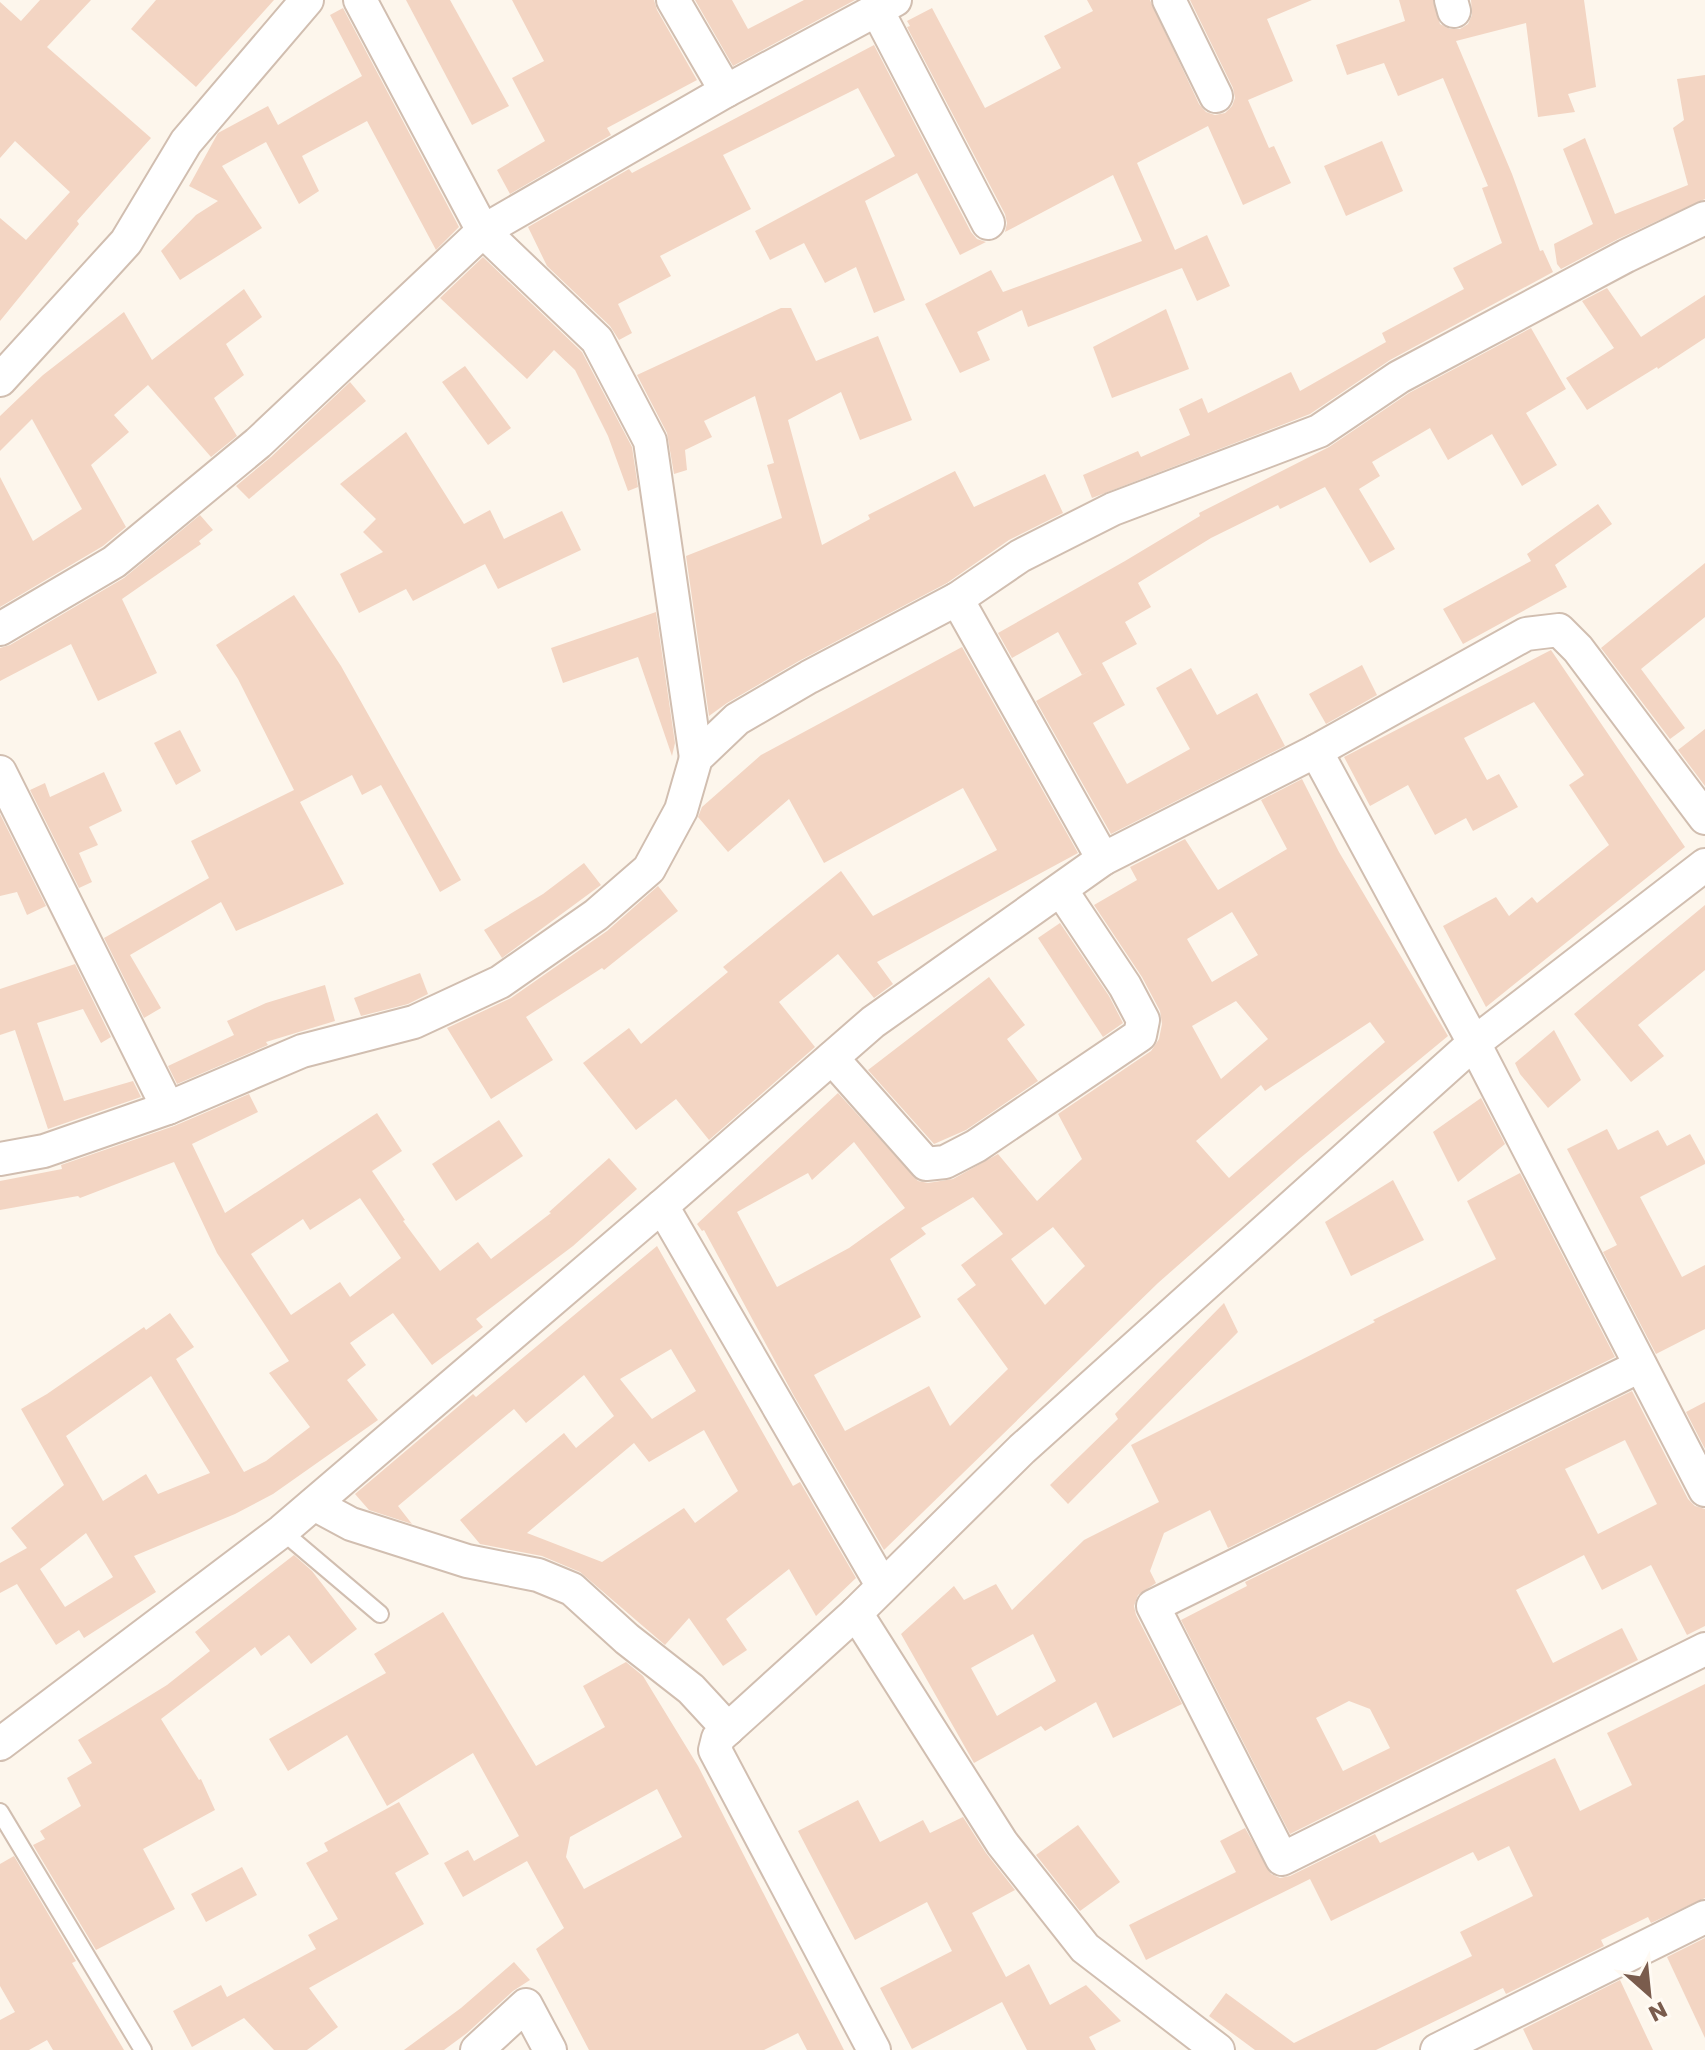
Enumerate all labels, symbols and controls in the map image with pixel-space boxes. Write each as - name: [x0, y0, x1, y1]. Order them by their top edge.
- north arrow: [1609, 1954, 1689, 2034]
- text: N: [1643, 1994, 1672, 2029]

